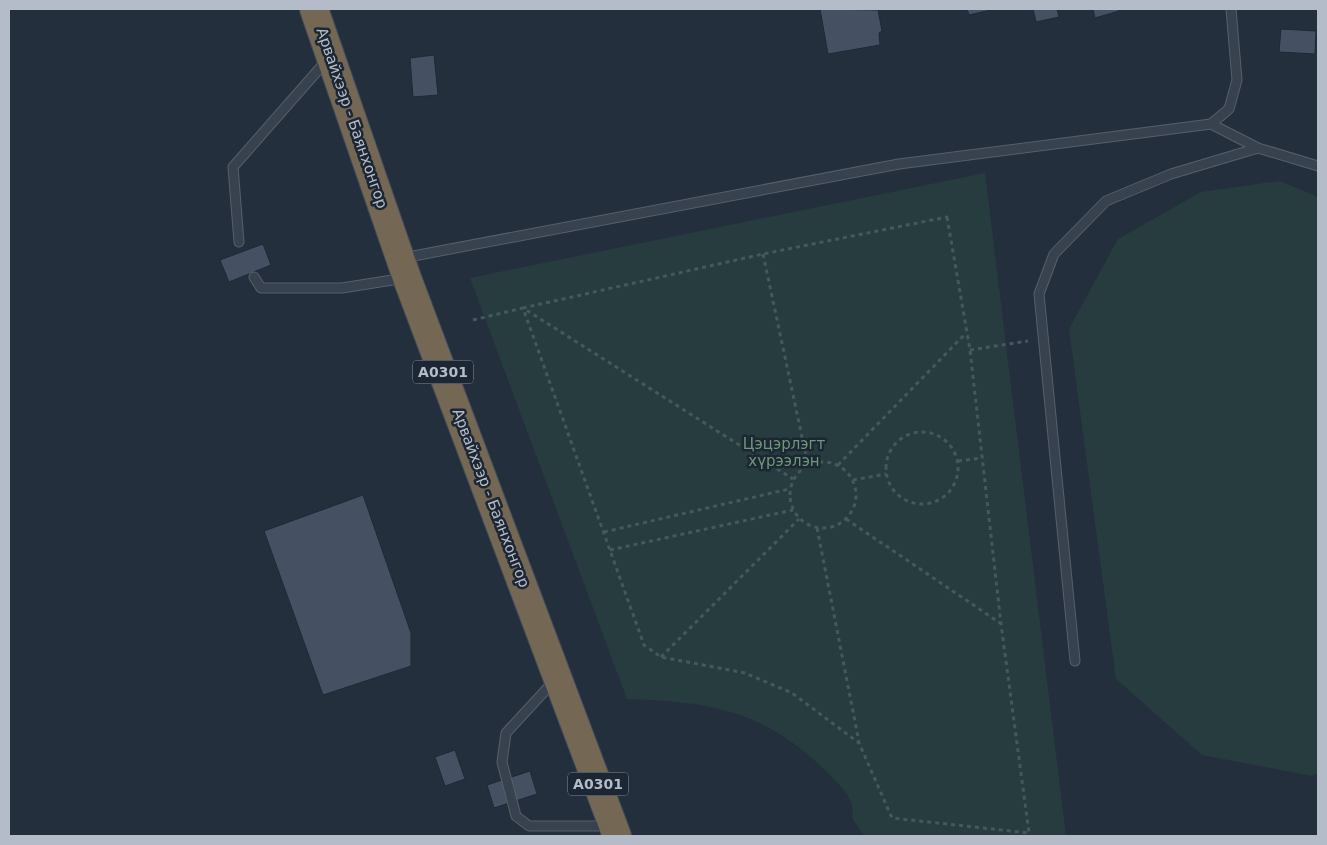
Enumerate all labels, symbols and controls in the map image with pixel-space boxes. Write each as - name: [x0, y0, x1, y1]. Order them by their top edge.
- street label: Арвайхээр - Баянхонгор: [313, 25, 391, 211]
- road number: A0301: [413, 361, 473, 384]
- street label: Арвайхээр - Баянхонгор: [449, 406, 533, 590]
- park label: Цэцэрлэгт хүрээлэн: [743, 435, 825, 470]
- road number: A0301: [568, 772, 628, 796]

